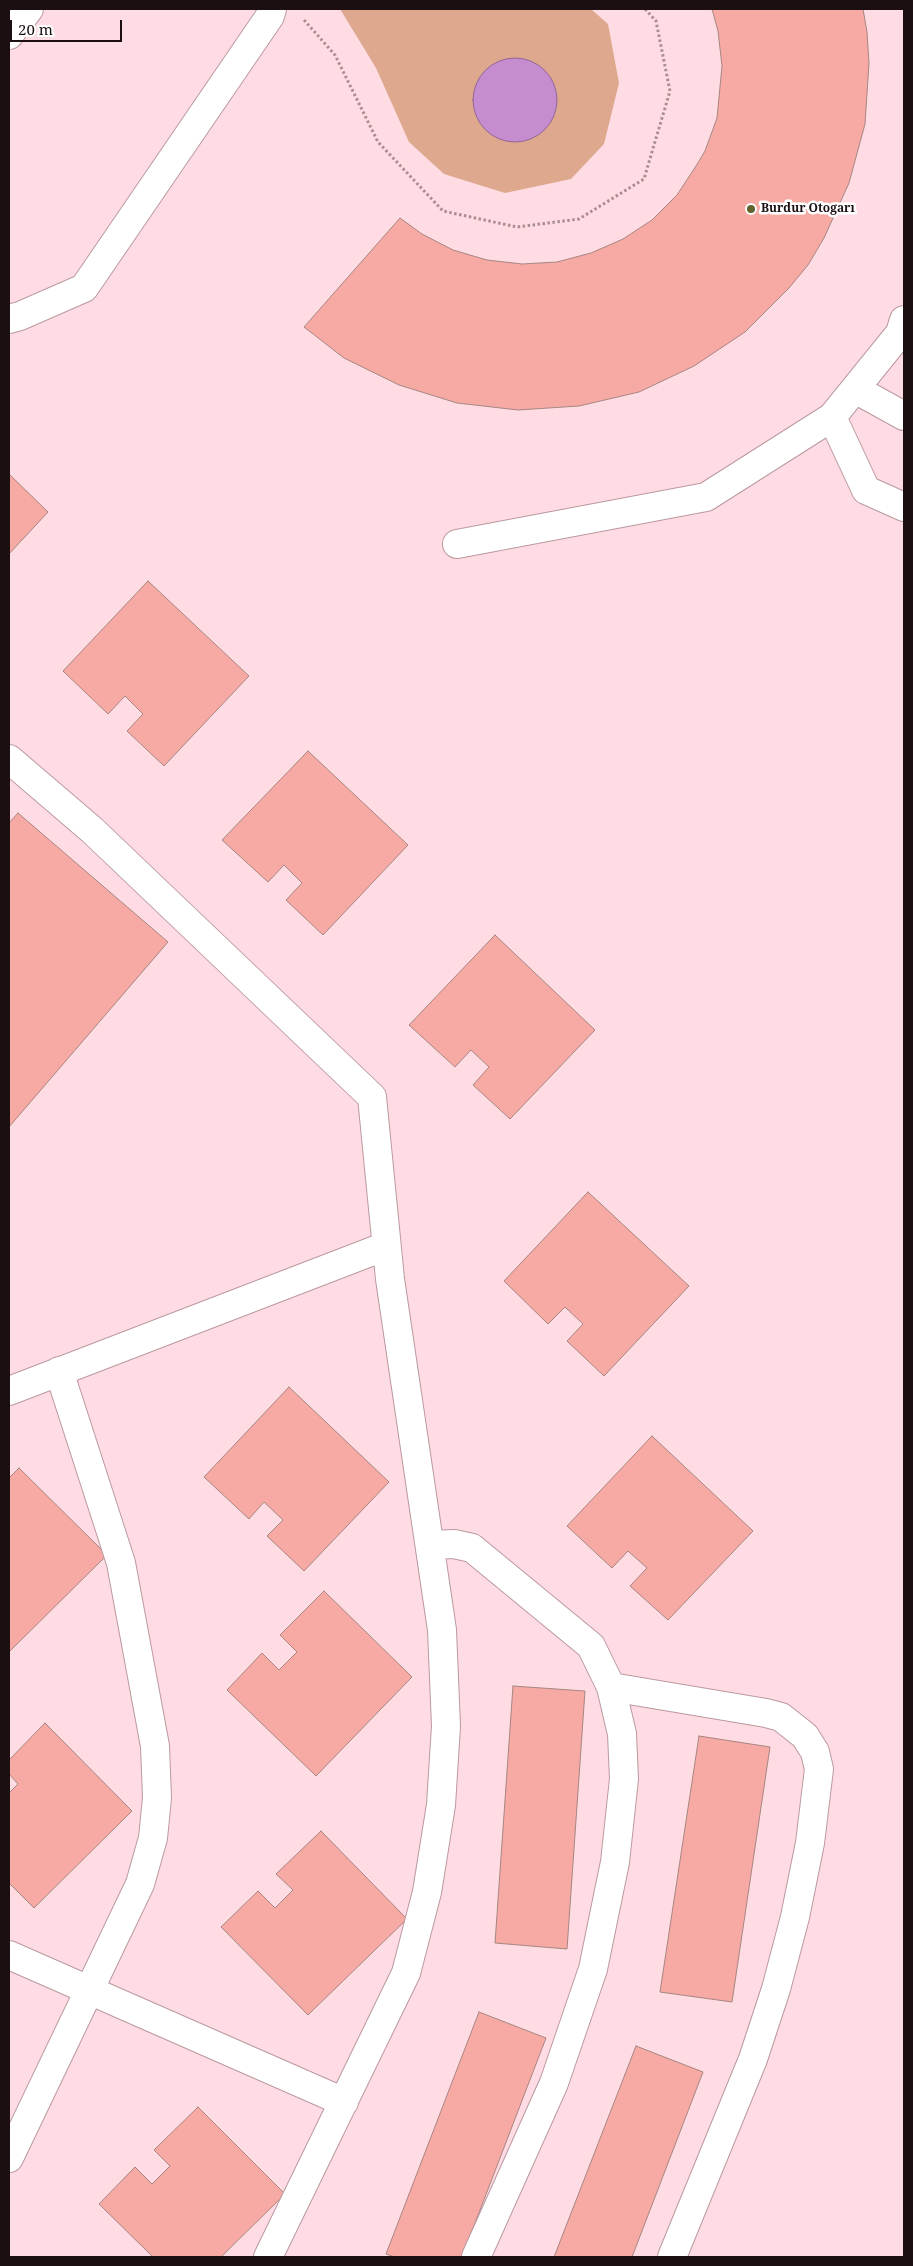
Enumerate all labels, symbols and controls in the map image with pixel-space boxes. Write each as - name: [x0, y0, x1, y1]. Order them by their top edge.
- scale bar: [12, 10, 125, 42]
- text: 20 m: [18, 19, 53, 39]
- place label: Burdur Otogarı: [761, 202, 855, 216]
- marker: Burdur Otogarı: [745, 203, 757, 215]

